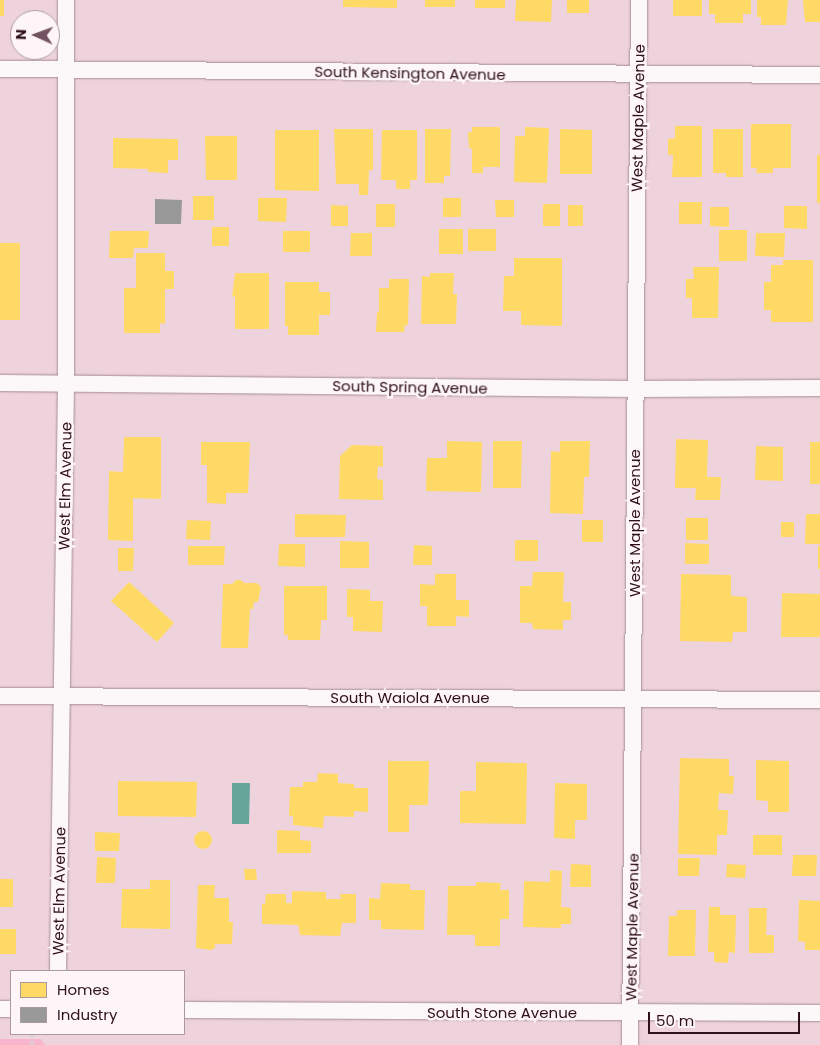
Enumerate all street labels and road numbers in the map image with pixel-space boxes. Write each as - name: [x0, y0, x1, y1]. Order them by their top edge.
- street label: West Maple Avenue: [628, 44, 648, 192]
- street label: South Kensington Avenue: [314, 62, 506, 84]
- street label: South Spring Avenue: [332, 377, 488, 397]
- street label: West Elm Avenue: [55, 422, 75, 550]
- street label: West Maple Avenue: [626, 449, 644, 597]
- street label: South Waiola Avenue: [330, 689, 490, 707]
- street label: West Elm Avenue: [49, 827, 69, 955]
- street label: West Maple Avenue: [622, 853, 642, 1001]
- street label: South Stone Avenue: [427, 1004, 577, 1022]

